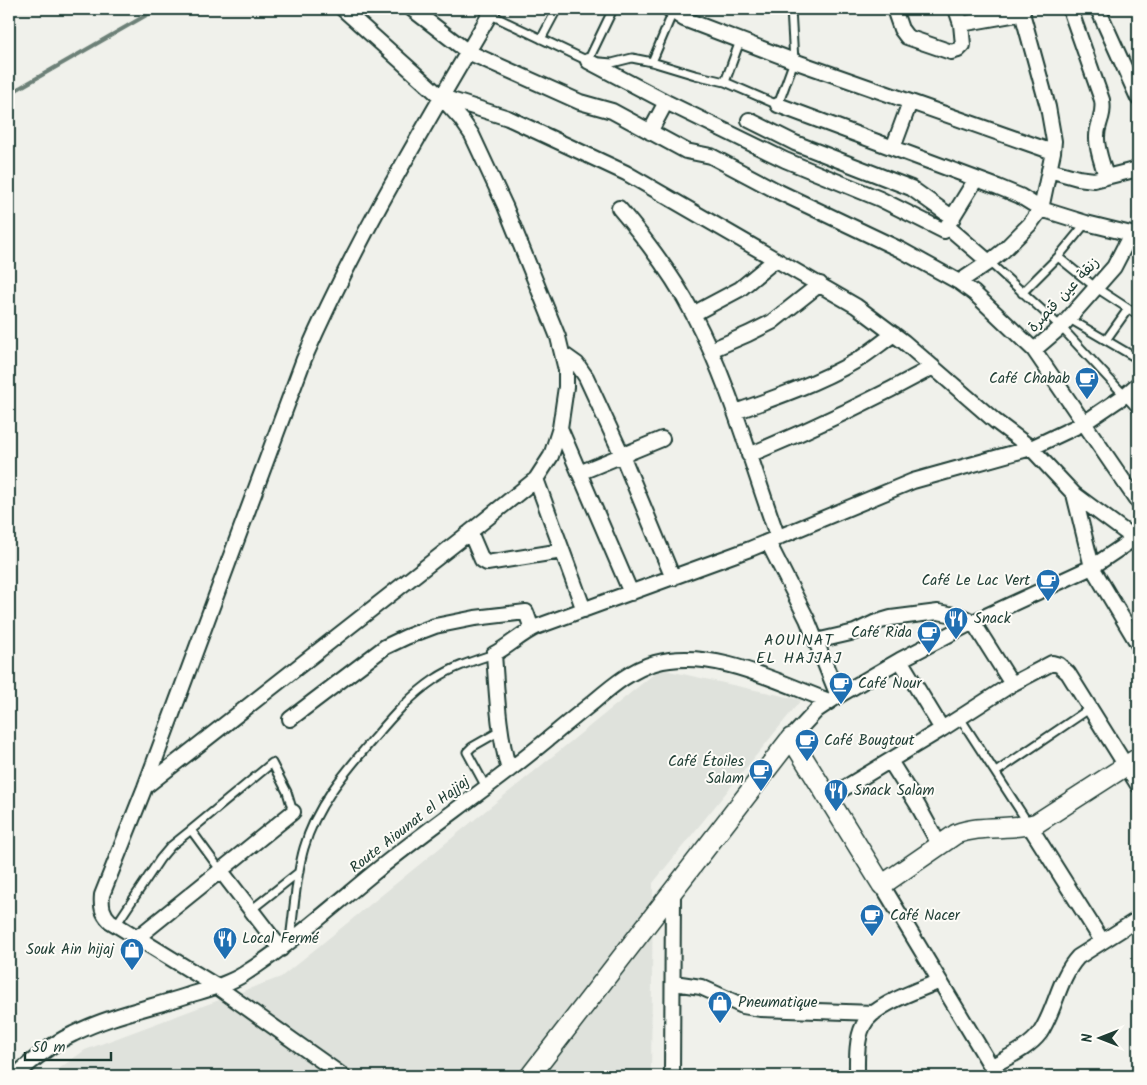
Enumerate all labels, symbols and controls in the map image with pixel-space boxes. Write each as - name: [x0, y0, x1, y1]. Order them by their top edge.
- street label: زنقة عين قنصرة: [1022, 252, 1106, 338]
- cafe icon: Café Chabab: [1074, 366, 1100, 400]
- place label: Café Chabab: [989, 367, 1070, 391]
- cafe icon: Café Le Lac Vert: [1035, 568, 1061, 602]
- place label: Café Le Lac Vert: [921, 569, 1030, 593]
- restaurant icon: Snack: [943, 606, 969, 640]
- place label: Snack: [974, 607, 1012, 631]
- cafe icon: Café Rida: [916, 620, 942, 654]
- place label: Café Rida: [851, 621, 912, 645]
- district label: AOUINAT EL HAJJAJ: [756, 628, 842, 671]
- cafe icon: Café Nour: [828, 671, 854, 705]
- place label: Café Nour: [858, 672, 922, 696]
- cafe icon: Café Bougtout: [794, 728, 820, 762]
- place label: Café Bougtout: [824, 729, 915, 753]
- place label: Café Étoiles Salam: [668, 750, 745, 791]
- cafe icon: Café Étoiles Salam: [748, 758, 774, 792]
- street label: Route Aiounat el Hajjaj: [345, 770, 476, 880]
- restaurant icon: Snack Salam: [823, 778, 849, 812]
- place label: Snack Salam: [854, 779, 934, 803]
- cafe icon: Café Nacer: [859, 903, 885, 937]
- place label: Café Nacer: [890, 904, 961, 928]
- restaurant icon: Local Fermé: [212, 926, 238, 960]
- place label: Local Fermé: [242, 927, 320, 951]
- shop icon: Souk Ain hijaj: [119, 937, 145, 971]
- place label: Souk Ain hijaj: [26, 938, 115, 962]
- shop icon: Pneumatique: [707, 990, 733, 1024]
- place label: Pneumatique: [738, 991, 818, 1015]
- north arrow: [1074, 1012, 1124, 1062]
- scale bar: [25, 1030, 111, 1062]
- text: N: [1077, 1033, 1099, 1042]
- text: 50 m: [32, 1036, 66, 1060]

